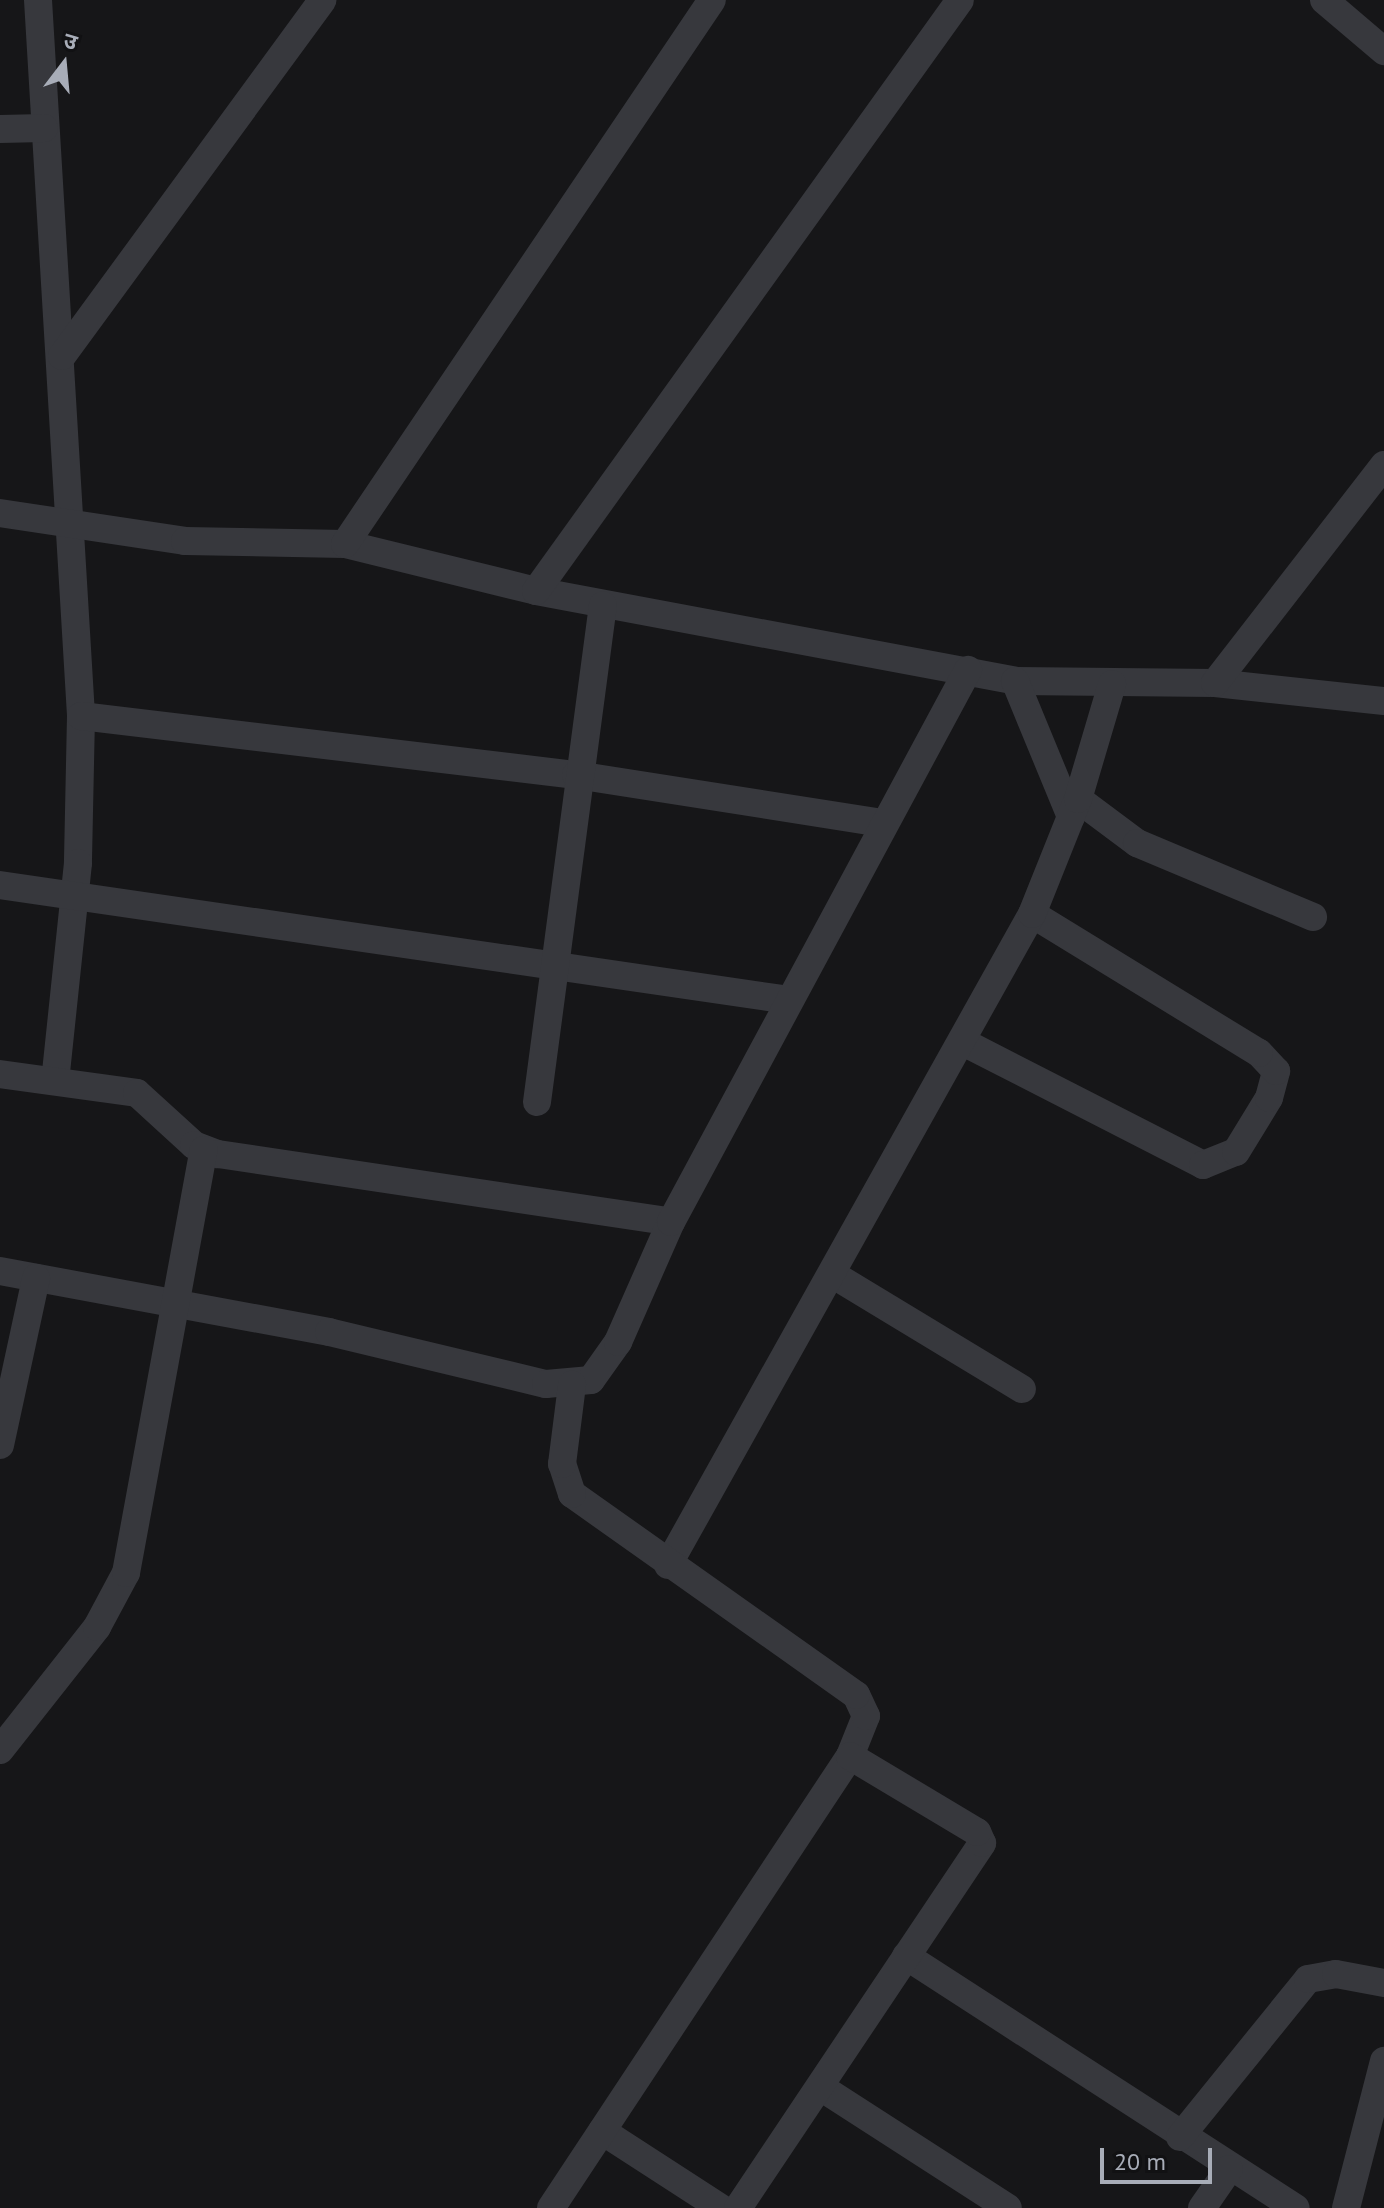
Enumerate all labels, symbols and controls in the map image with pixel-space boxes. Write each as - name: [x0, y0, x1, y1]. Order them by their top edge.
- north arrow: [24, 24, 104, 104]
- text: उ: [61, 26, 81, 56]
- scale bar: [1104, 2132, 1216, 2182]
- text: 20 m: [1114, 2146, 1166, 2177]

